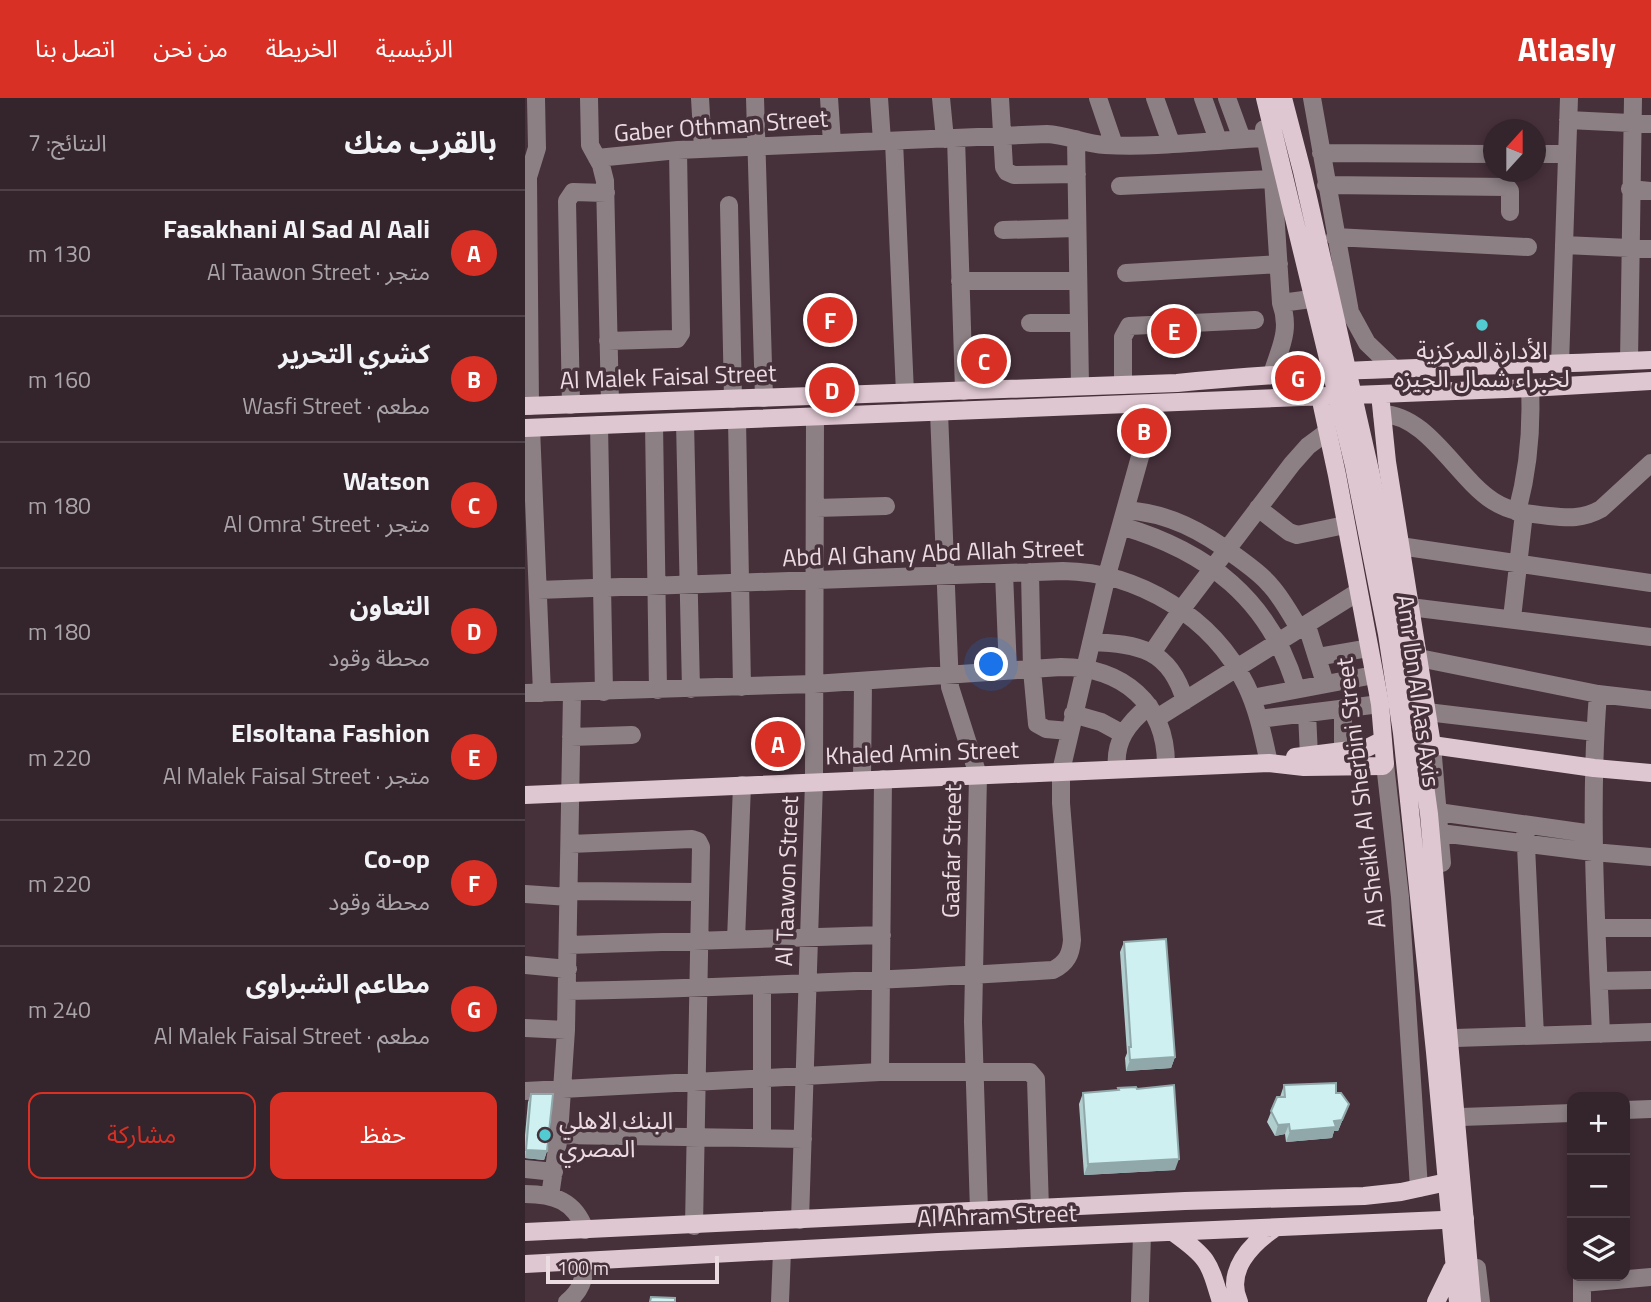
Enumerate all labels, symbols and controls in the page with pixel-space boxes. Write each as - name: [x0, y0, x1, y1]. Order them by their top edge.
- text: Atlasly: [1518, 24, 1616, 74]
- text: اتصل بنا: [35, 30, 115, 66]
- text: من نحن: [153, 30, 228, 66]
- text: الخريطة: [266, 30, 338, 66]
- text: الرئيسية: [376, 30, 453, 66]
- street label: Gaber Othman Street: [613, 100, 830, 150]
- text: بالقرب منك: [344, 119, 497, 165]
- north arrow: [1483, 119, 1546, 182]
- text: النتائج: 7: [28, 125, 107, 160]
- text: Fasakhani Al Sad Al Aali: [163, 209, 430, 248]
- text: 130 m: [28, 236, 91, 271]
- text: A: [467, 236, 481, 271]
- text: متجر · Al Taawon Street: [207, 254, 430, 289]
- pin: F: [807, 294, 853, 346]
- pin: E: [1151, 305, 1197, 357]
- marker: الأدارة المركزية لخبراء شمال الجيزه: [1474, 317, 1490, 333]
- place label: الأدارة المركزية لخبراء شمال الجيزه: [1394, 332, 1570, 396]
- text: كشري التحرير: [279, 334, 430, 373]
- pin: C: [961, 335, 1007, 387]
- pin: G: [1275, 352, 1321, 404]
- street label: Al Malek Faisal Street: [559, 354, 777, 398]
- text: 160 m: [28, 362, 91, 397]
- text: B: [467, 362, 481, 397]
- pin: D: [809, 364, 855, 416]
- text: مطعم · Wasfi Street: [242, 388, 430, 423]
- pin: B: [1121, 405, 1167, 457]
- text: Watson: [343, 461, 430, 500]
- text: 180 m: [28, 488, 91, 523]
- text: C: [468, 488, 480, 523]
- text: متجر · Al Omra' Street: [223, 506, 430, 541]
- street label: Abd Al Ghany Abd Allah Street: [782, 529, 1085, 575]
- text: التعاون: [350, 586, 430, 625]
- street label: Amr Ibn Al Aas Axis: [1388, 592, 1450, 789]
- text: 180 m: [28, 614, 91, 649]
- text: D: [467, 614, 481, 649]
- text: محطة وقود: [328, 640, 430, 675]
- your location: [974, 647, 1008, 681]
- street label: Al Sheikh Al Sherbini Street: [1325, 655, 1394, 931]
- text: Elsoltana Fashion: [231, 713, 430, 752]
- pin: A: [755, 718, 801, 770]
- street label: Khaled Amin Street: [824, 731, 1020, 773]
- text: 220 m: [28, 740, 91, 775]
- text: E: [468, 740, 480, 775]
- text: متجر · Al Malek Faisal Street: [163, 758, 430, 793]
- street label: Gaafar Street: [932, 783, 970, 918]
- street label: Al Taawon Street: [765, 795, 807, 967]
- text: Co-op: [364, 839, 430, 878]
- text: 220 m: [28, 866, 91, 901]
- text: F: [468, 866, 480, 901]
- text: محطة وقود: [328, 884, 430, 919]
- text: مطاعم الشبراوى: [246, 964, 430, 1003]
- text: 240 m: [28, 992, 91, 1027]
- text: G: [467, 992, 481, 1027]
- text: مطعم · Al Malek Faisal Street: [154, 1018, 430, 1053]
- button: مشاركة: [28, 1092, 256, 1179]
- button: حفظ: [270, 1092, 497, 1179]
- map controls: [1567, 1092, 1630, 1281]
- button: +: [1567, 1092, 1630, 1155]
- place label: البنك الاهلي المصري: [559, 1102, 673, 1168]
- marker: البنك الاهلي المصري: [537, 1127, 553, 1143]
- button: −: [1567, 1155, 1630, 1218]
- street label: Al Ahram Street: [916, 1194, 1078, 1236]
- button: layers: [1567, 1218, 1630, 1281]
- scale bar: [546, 1253, 719, 1285]
- text: 100 m: [557, 1253, 609, 1282]

